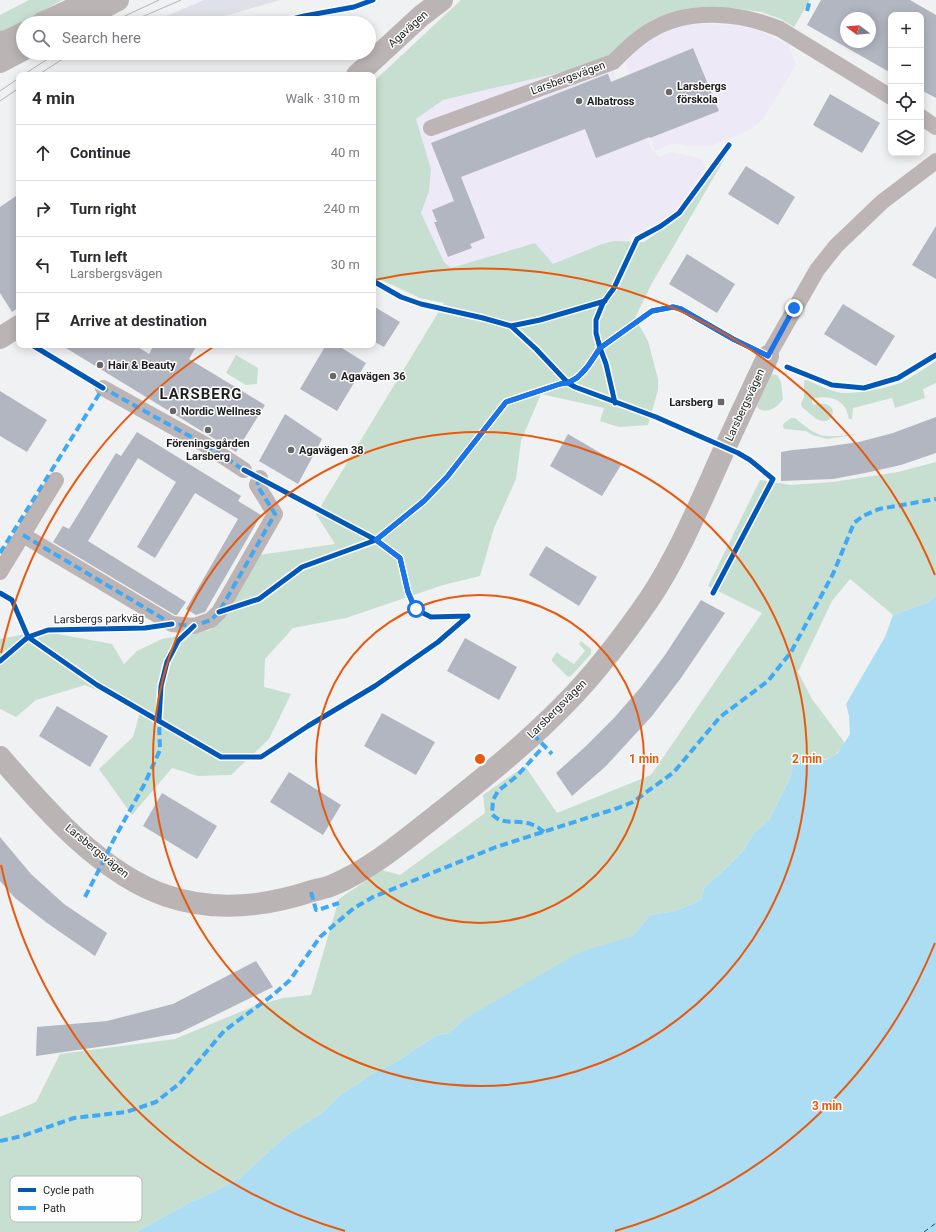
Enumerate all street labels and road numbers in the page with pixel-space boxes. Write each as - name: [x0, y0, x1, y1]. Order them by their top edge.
- street label: Agavägen: [386, 8, 430, 50]
- street label: Larsbergsvägen: [529, 59, 607, 97]
- street label: Larsbergsvägen: [723, 367, 767, 443]
- street label: Larsbergs parkväg: [54, 612, 144, 626]
- street label: Larsbergsvägen: [525, 677, 589, 741]
- street label: Larsbergsvägen: [63, 821, 131, 881]

